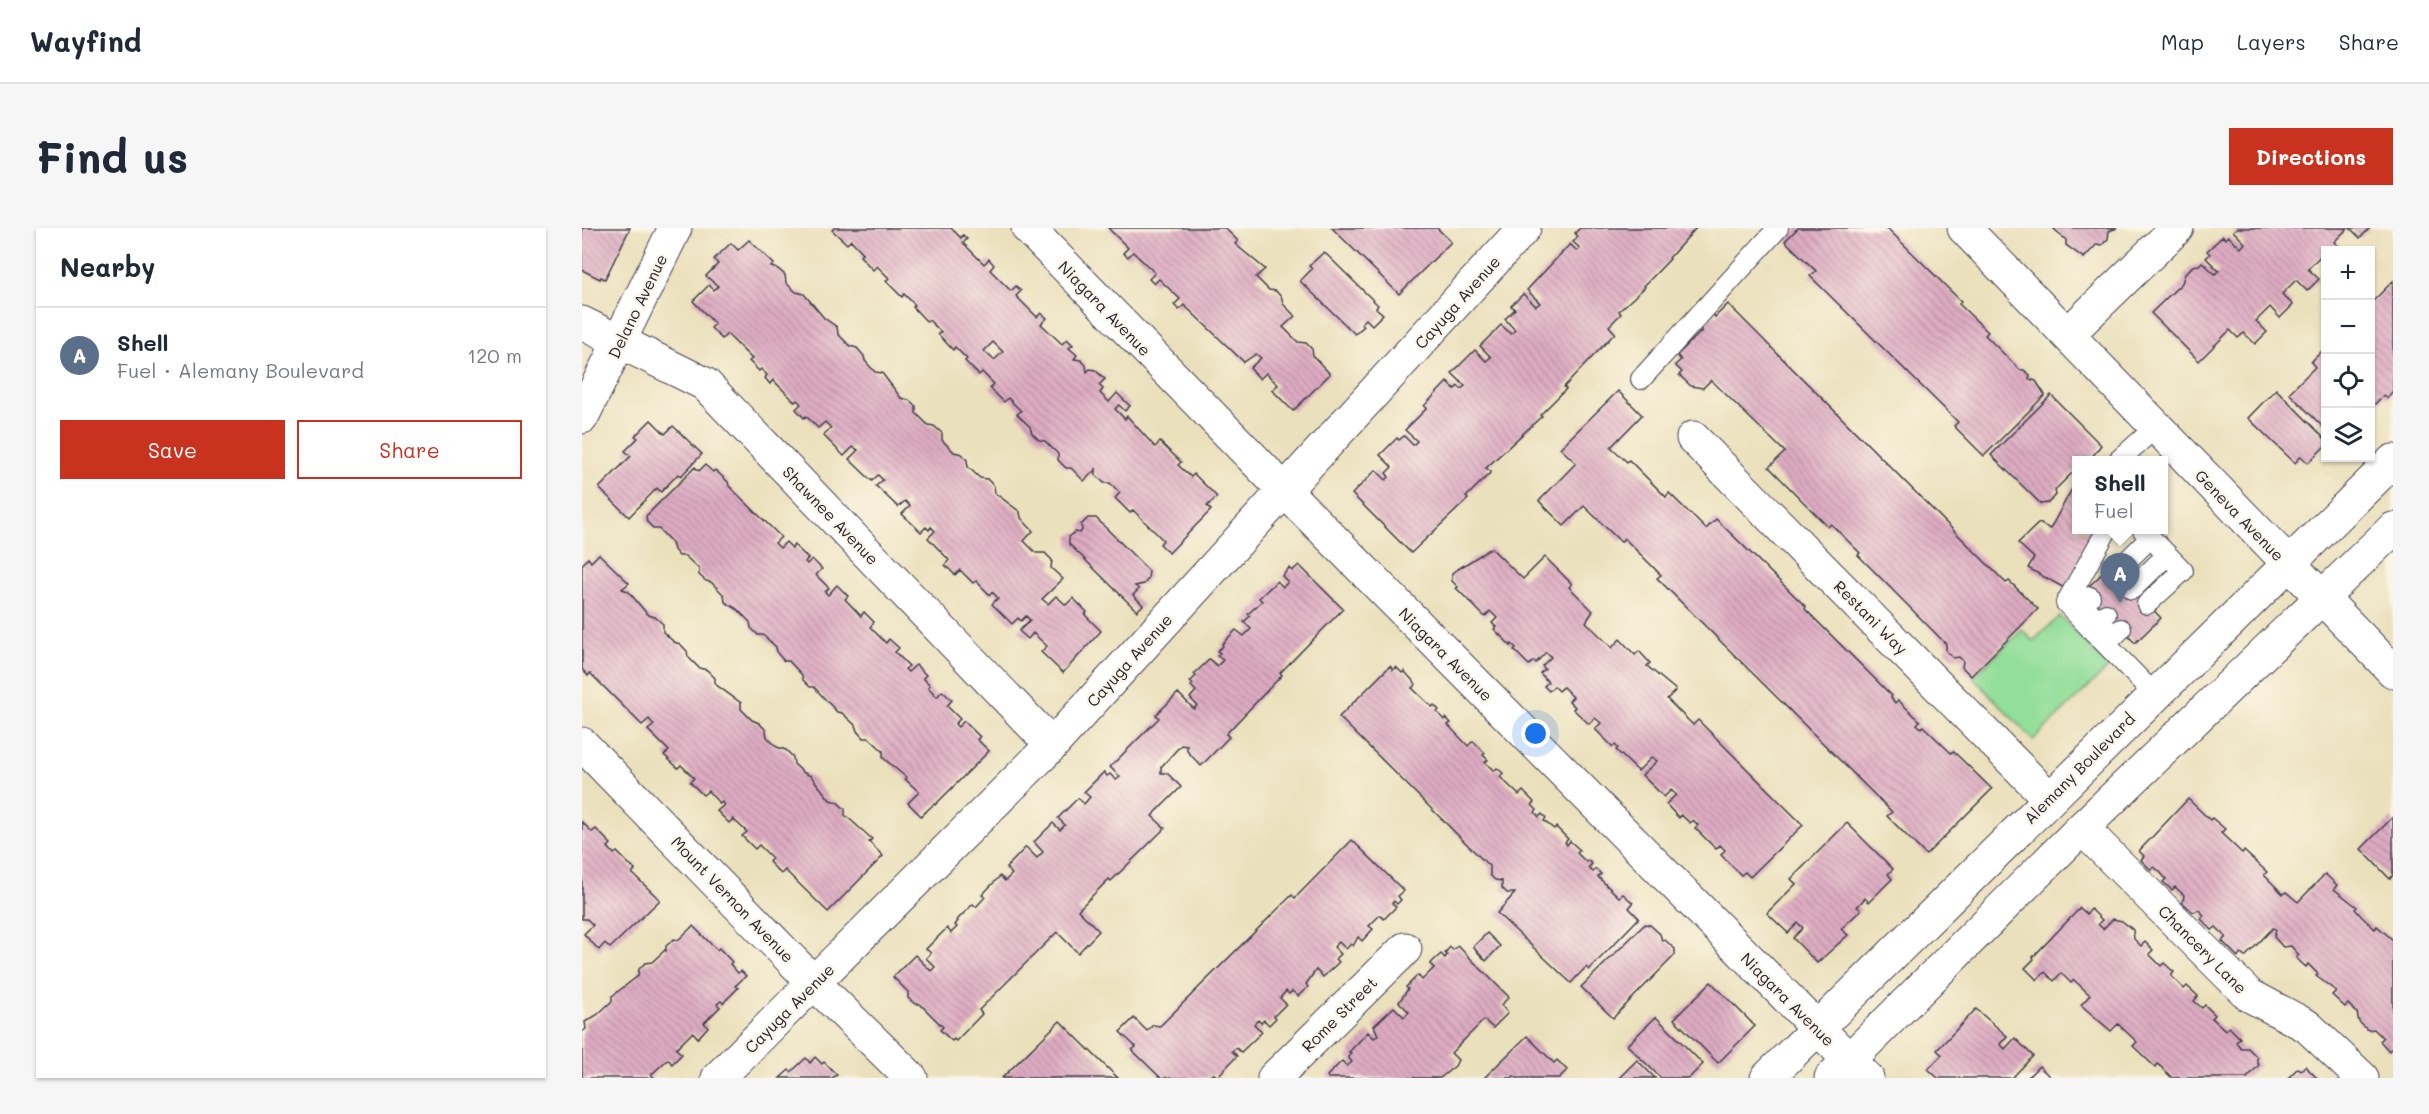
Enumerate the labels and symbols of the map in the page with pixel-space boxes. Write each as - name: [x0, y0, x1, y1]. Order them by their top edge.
- street label: Delano Avenue: [603, 250, 671, 362]
- street label: Cayuga Avenue: [1410, 251, 1504, 353]
- street label: Niagara Avenue: [1054, 256, 1156, 360]
- street label: Shawnee Avenue: [778, 461, 884, 569]
- street label: Geneva Avenue: [2191, 465, 2289, 565]
- pin: A: [2100, 554, 2140, 603]
- street label: Restani Way: [1830, 576, 1912, 658]
- street label: Niagara Avenue: [1395, 603, 1497, 705]
- street label: Cayuga Avenue: [1082, 609, 1176, 711]
- street label: Alemany Boulevard: [2019, 708, 2139, 828]
- your location: [1521, 719, 1550, 748]
- street label: Mount Vernon Avenue: [667, 831, 799, 967]
- street label: Chancery Lane: [2154, 900, 2252, 998]
- street label: Niagara Avenue: [1737, 948, 1839, 1050]
- street label: Cayuga Avenue: [740, 959, 838, 1057]
- street label: Rome Street: [1297, 972, 1381, 1056]

